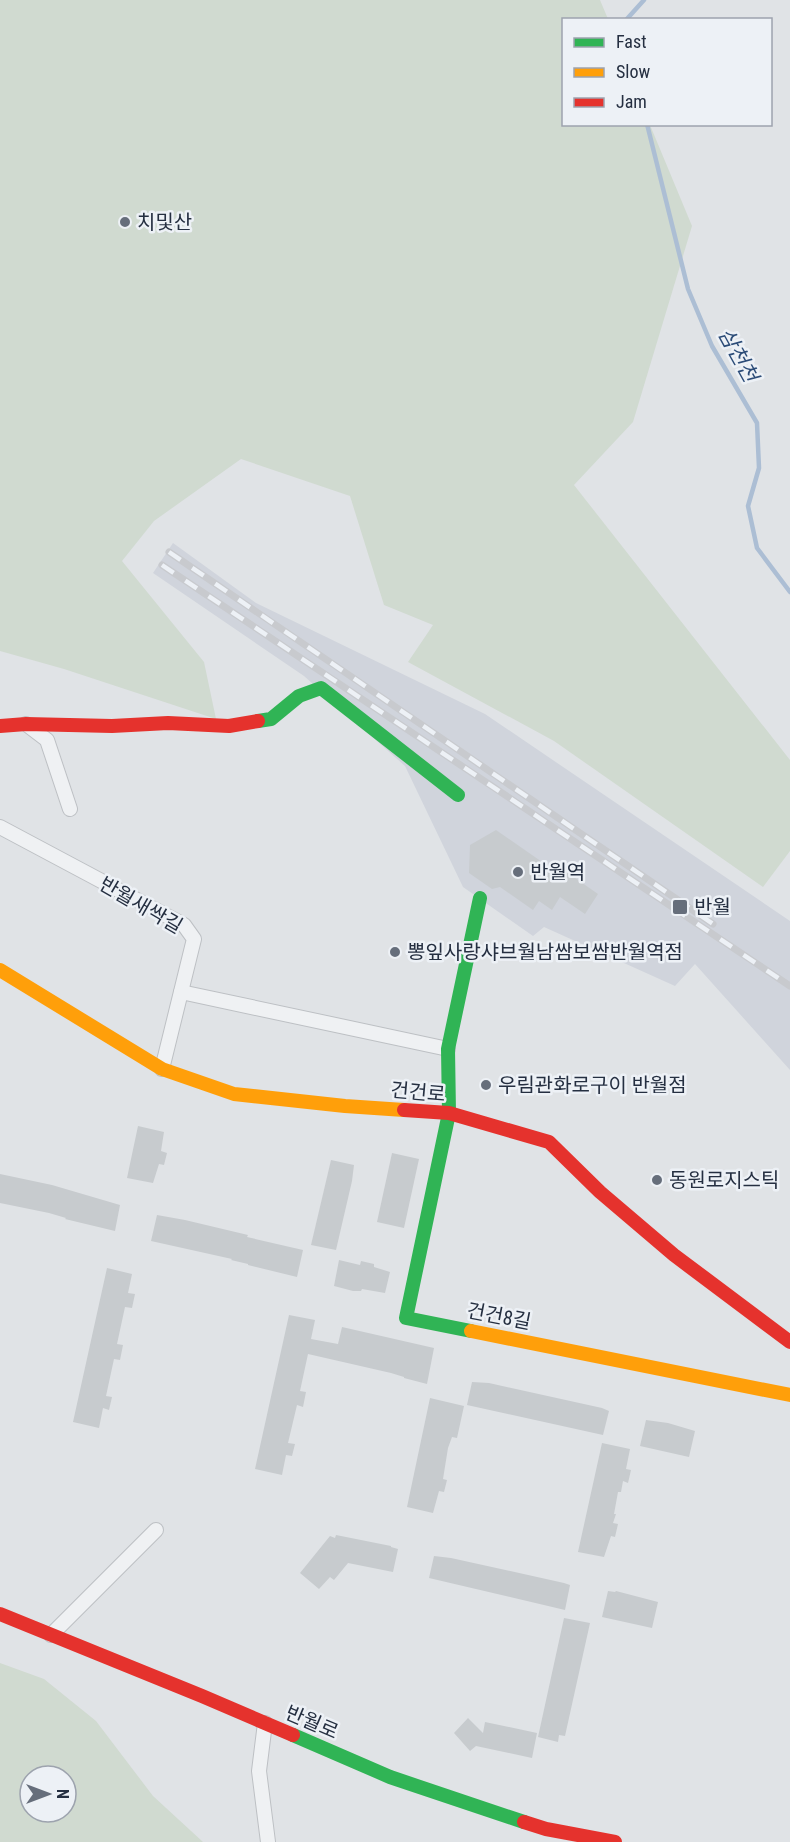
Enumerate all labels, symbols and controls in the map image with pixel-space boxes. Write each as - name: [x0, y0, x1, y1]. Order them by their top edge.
- legend: [562, 18, 772, 126]
- text: Fast: [616, 31, 647, 52]
- text: Slow: [616, 61, 651, 82]
- text: Jam: [616, 91, 647, 112]
- place label: 치및산: [137, 210, 192, 234]
- marker: 치및산: [118, 215, 132, 229]
- water label: 삼천천: [713, 324, 764, 389]
- place label: 반월역: [530, 860, 585, 884]
- marker: 반월역: [511, 865, 525, 879]
- street label: 반월새싹길: [95, 872, 187, 938]
- place label: 반월: [694, 895, 731, 919]
- marker: 반월: [671, 898, 689, 916]
- place label: 뽕잎사랑샤브월남쌈보쌈반월역점: [407, 940, 683, 964]
- marker: 뽕잎사랑샤브월남쌈보쌈반월역점: [388, 945, 402, 959]
- place label: 우림관화로구이 반월점: [498, 1073, 687, 1097]
- street label: 건건로: [389, 1078, 447, 1106]
- marker: 우림관화로구이 반월점: [479, 1078, 493, 1092]
- place label: 동원로지스틱: [669, 1168, 779, 1192]
- marker: 동원로지스틱: [650, 1173, 664, 1187]
- street label: 건건8길: [465, 1298, 533, 1334]
- street label: 반월로: [282, 1700, 342, 1744]
- north arrow: [18, 1764, 78, 1824]
- text: N: [53, 1789, 72, 1799]

